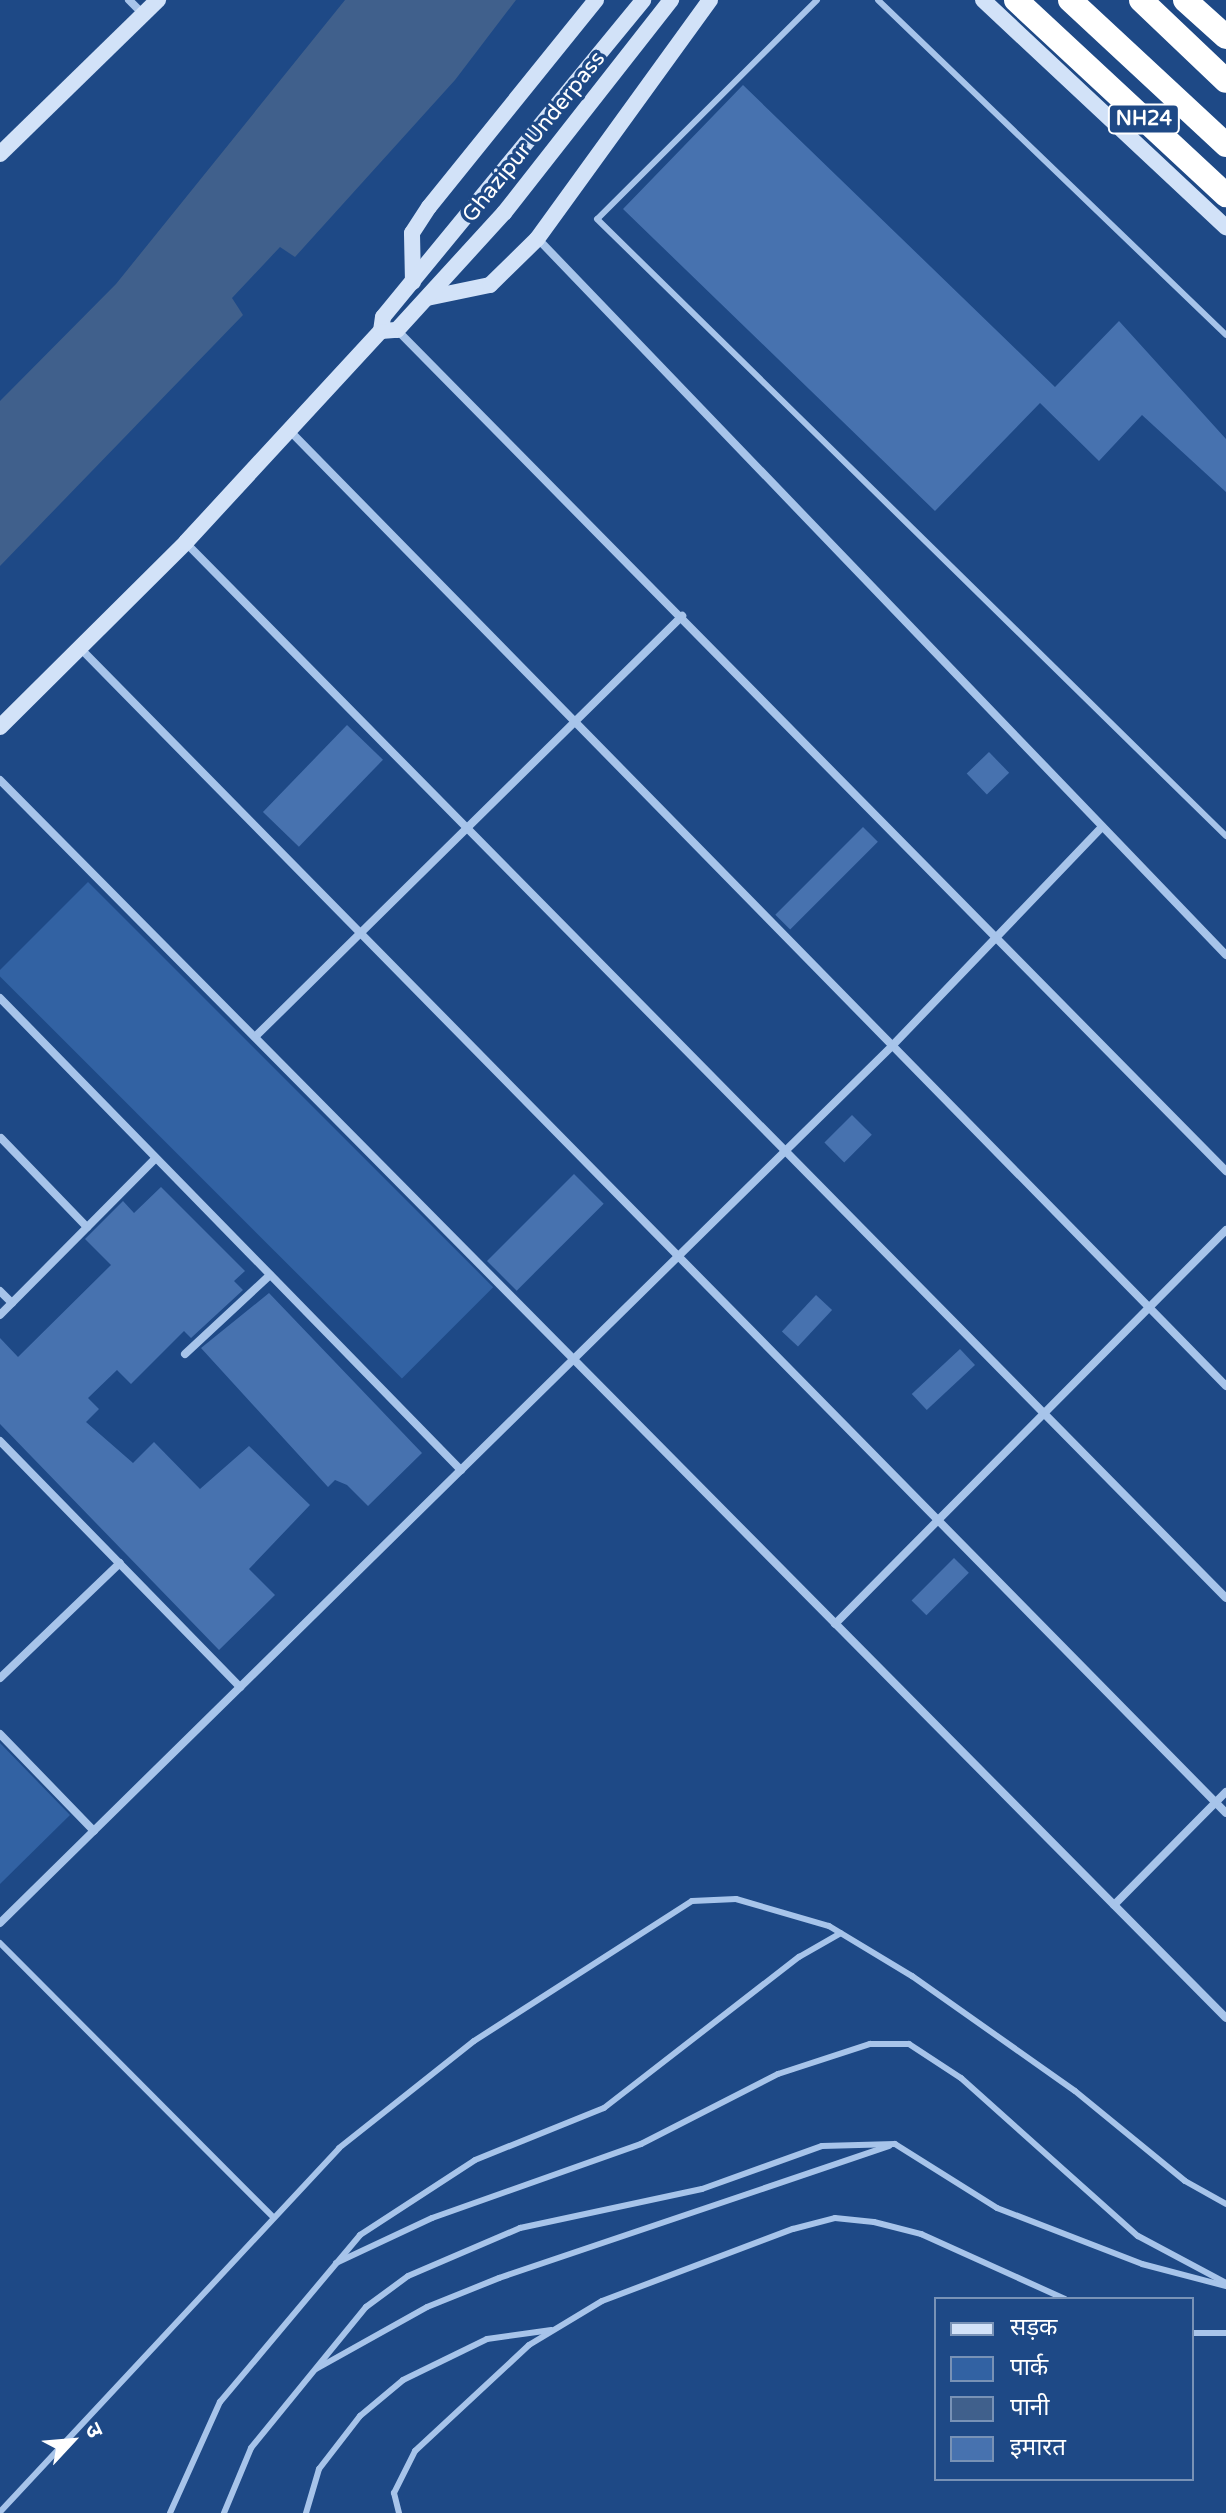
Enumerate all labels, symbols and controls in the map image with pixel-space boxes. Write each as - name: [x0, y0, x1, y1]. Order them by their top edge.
- street label: Ghazipur Underpass: [457, 46, 611, 228]
- road number: NH24: [1106, 103, 1182, 135]
- legend: [934, 2297, 1194, 2481]
- text: सड़क: [1010, 2313, 1058, 2342]
- text: पार्क: [1010, 2353, 1048, 2382]
- text: पानी: [1010, 2393, 1049, 2422]
- north arrow: [32, 2401, 112, 2481]
- text: उ: [79, 2419, 108, 2442]
- text: इमारत: [1010, 2433, 1066, 2462]

